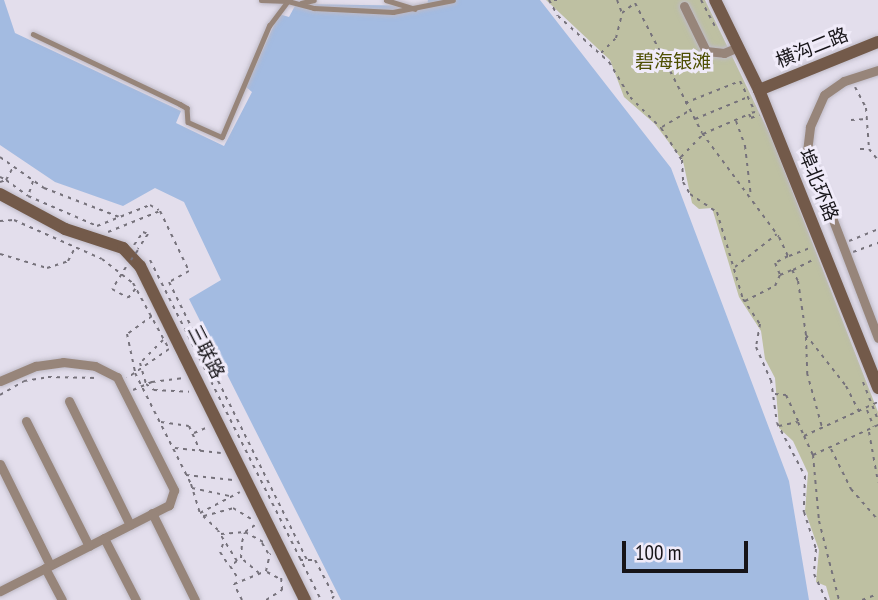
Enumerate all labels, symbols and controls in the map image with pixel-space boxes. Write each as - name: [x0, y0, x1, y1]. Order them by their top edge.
- street label: 横沟二路: [772, 23, 852, 73]
- park label: 碧海银滩: [635, 51, 711, 73]
- street label: 埠北环路: [793, 145, 843, 225]
- street label: 三联路: [183, 321, 229, 383]
- scale bar: [626, 526, 752, 570]
- text: 100 m: [635, 539, 681, 566]

